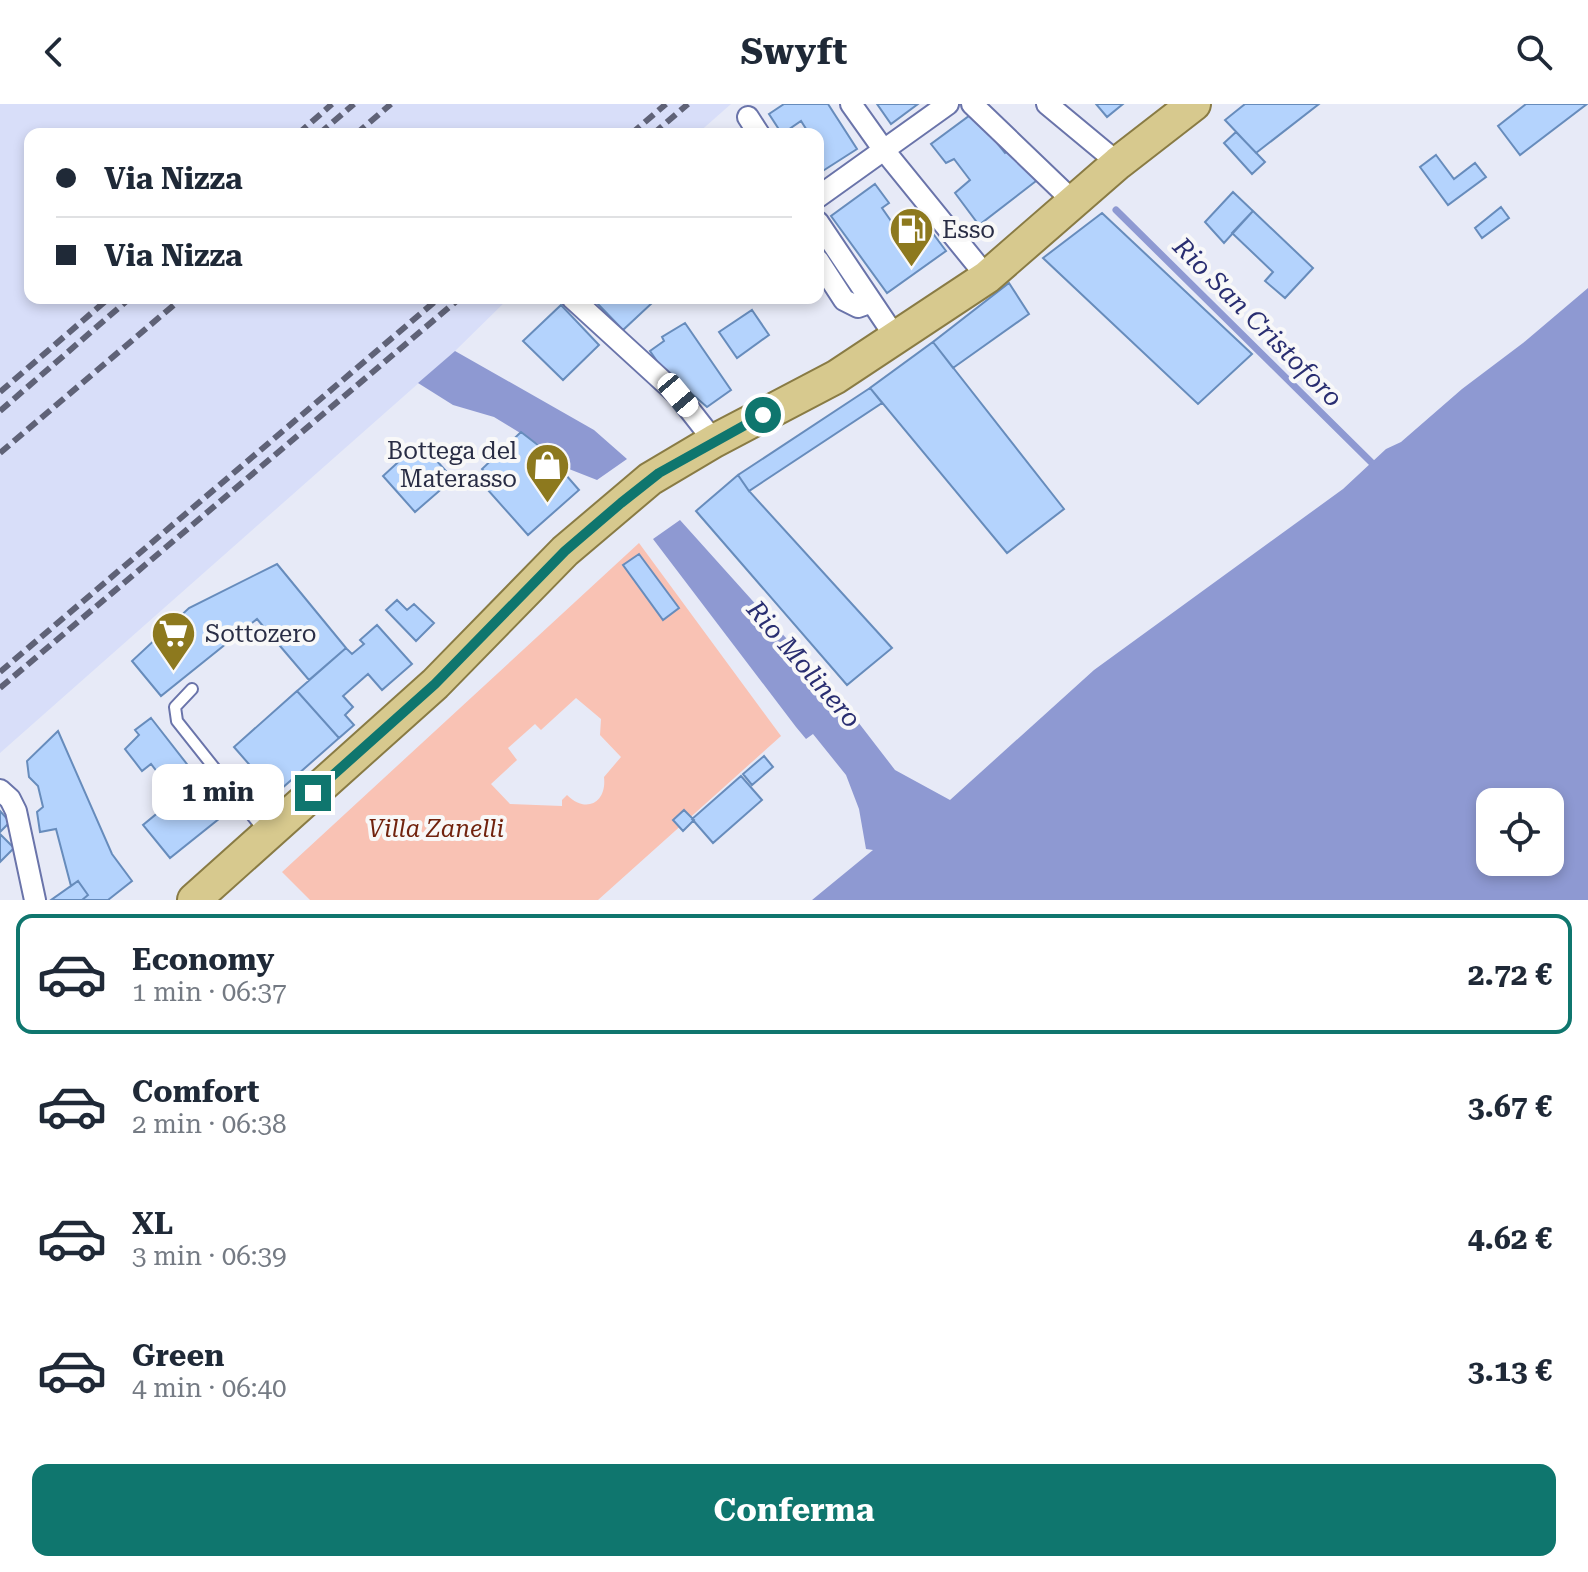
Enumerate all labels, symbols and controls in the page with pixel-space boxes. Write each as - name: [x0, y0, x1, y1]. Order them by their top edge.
- icon: back: [32, 30, 76, 74]
- icon: search: [1512, 30, 1556, 74]
- text: Swyft: [741, 31, 847, 73]
- text: Via Nizza: [104, 161, 243, 196]
- fuel station icon: Esso: [887, 206, 935, 269]
- place label: Esso: [942, 216, 995, 244]
- water label: Rio San Cristoforo: [1167, 231, 1349, 413]
- text: Via Nizza: [104, 238, 243, 273]
- car: [653, 369, 703, 421]
- route start: [745, 397, 781, 433]
- place label: Bottega del Materasso: [387, 437, 517, 493]
- shop icon: Bottega del Materasso: [524, 441, 572, 504]
- water label: Rio Molinero: [740, 594, 867, 733]
- supermarket icon: Sottozero: [150, 610, 198, 673]
- place label: Sottozero: [205, 620, 317, 648]
- callout: 1 min: [153, 765, 285, 821]
- route end: [295, 775, 331, 811]
- text: 1 min: [182, 777, 254, 807]
- map controls: [1476, 788, 1564, 876]
- button: locate: [1476, 788, 1564, 876]
- park label: Villa Zanelli: [368, 815, 504, 843]
- icon: car: [36, 938, 108, 1010]
- text: Economy: [132, 942, 274, 977]
- text: 2.72 €: [1468, 957, 1552, 992]
- text: 1 min · 06:37: [132, 977, 287, 1007]
- icon: car: [36, 1070, 108, 1142]
- text: Comfort: [132, 1074, 259, 1109]
- text: 3.67 €: [1468, 1089, 1552, 1124]
- text: 2 min · 06:38: [132, 1109, 287, 1139]
- icon: car: [36, 1202, 108, 1274]
- text: XL: [132, 1206, 173, 1241]
- text: 4.62 €: [1468, 1221, 1552, 1256]
- text: 3 min · 06:39: [132, 1241, 287, 1271]
- icon: car: [36, 1334, 108, 1406]
- text: Green: [132, 1338, 224, 1373]
- text: 3.13 €: [1468, 1353, 1552, 1388]
- text: 4 min · 06:40: [132, 1373, 287, 1403]
- button: Conferma: [32, 1464, 1556, 1556]

